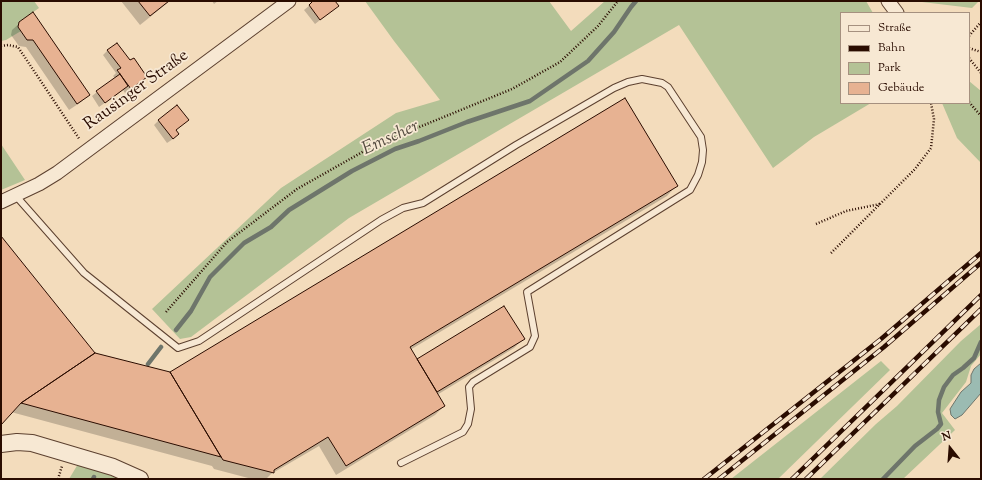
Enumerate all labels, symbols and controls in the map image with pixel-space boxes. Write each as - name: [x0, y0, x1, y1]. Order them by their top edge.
- legend: [840, 12, 970, 104]
- text: Straße: [878, 19, 911, 37]
- text: Bahn: [878, 39, 905, 57]
- street label: Rausinger Straße: [81, 46, 193, 136]
- text: Park: [878, 59, 901, 77]
- text: Gebäude: [878, 79, 924, 97]
- water label: Emscher: [359, 116, 423, 162]
- north arrow: [930, 428, 970, 468]
- text: N: [940, 428, 953, 445]

